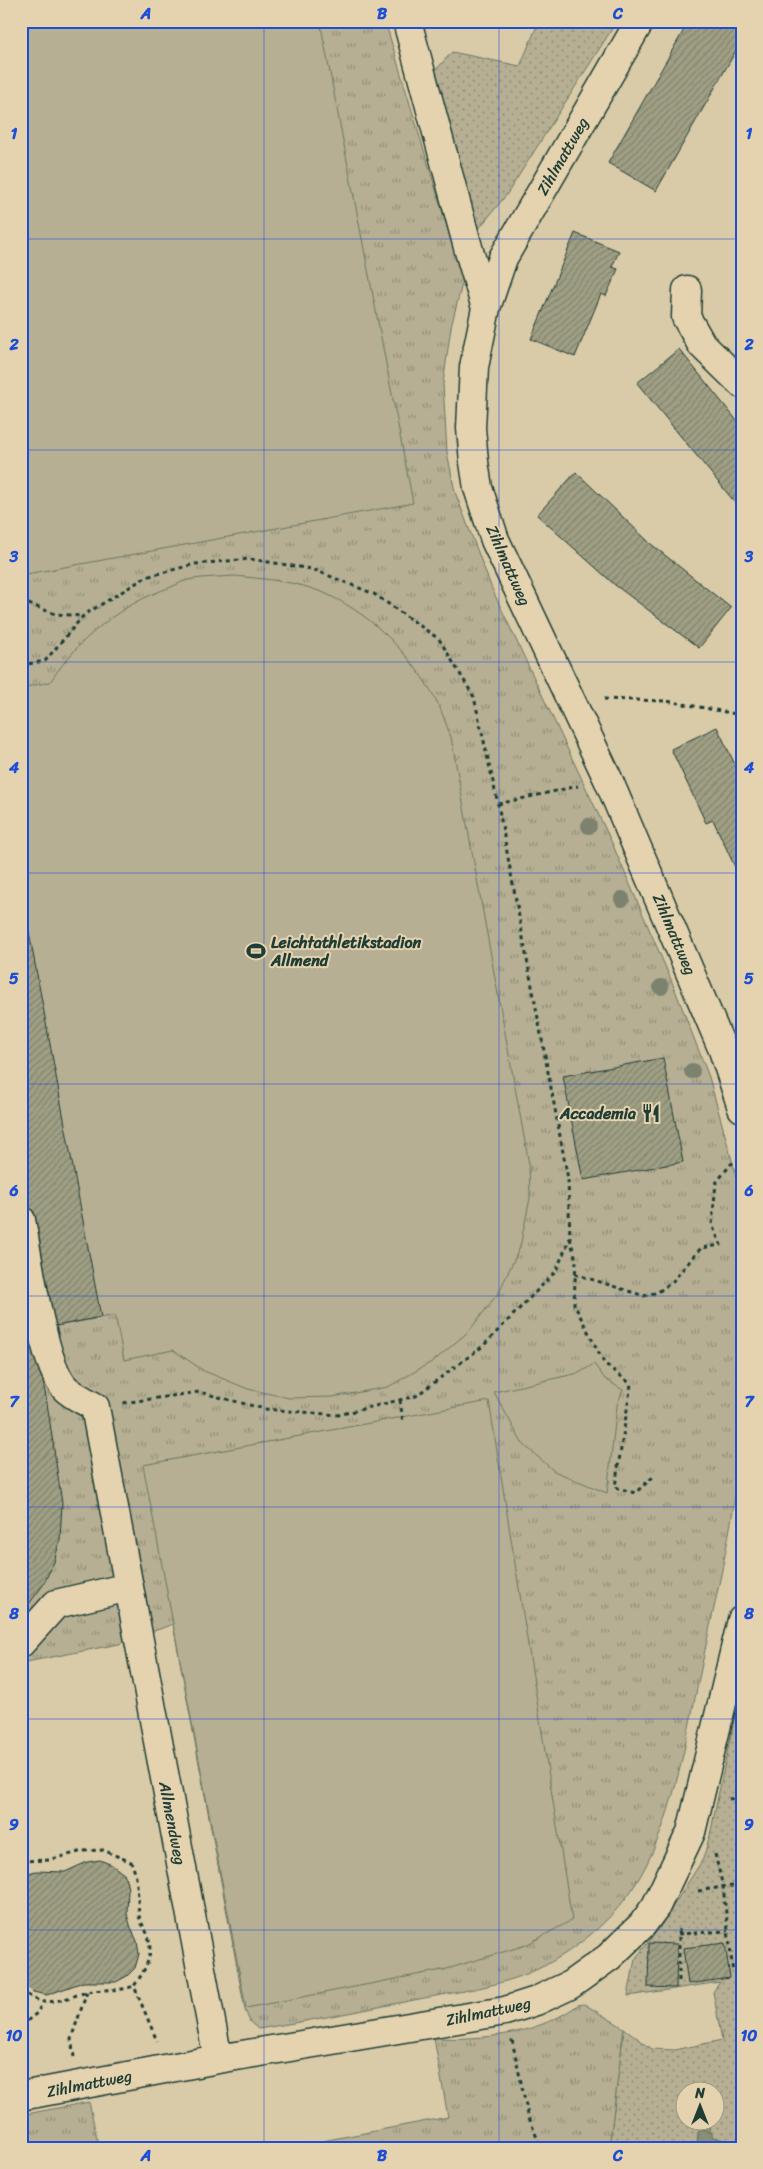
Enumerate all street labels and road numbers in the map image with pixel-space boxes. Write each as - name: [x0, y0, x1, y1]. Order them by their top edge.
- street label: Zihlmattweg: [528, 112, 597, 201]
- street label: Zihlmattweg: [478, 520, 539, 611]
- street label: Zihlmattweg: [644, 889, 705, 980]
- street label: Allmendweg: [150, 1778, 195, 1867]
- street label: Zihlmattweg: [443, 1988, 533, 2035]
- street label: Zihlmattweg: [44, 2061, 134, 2106]

